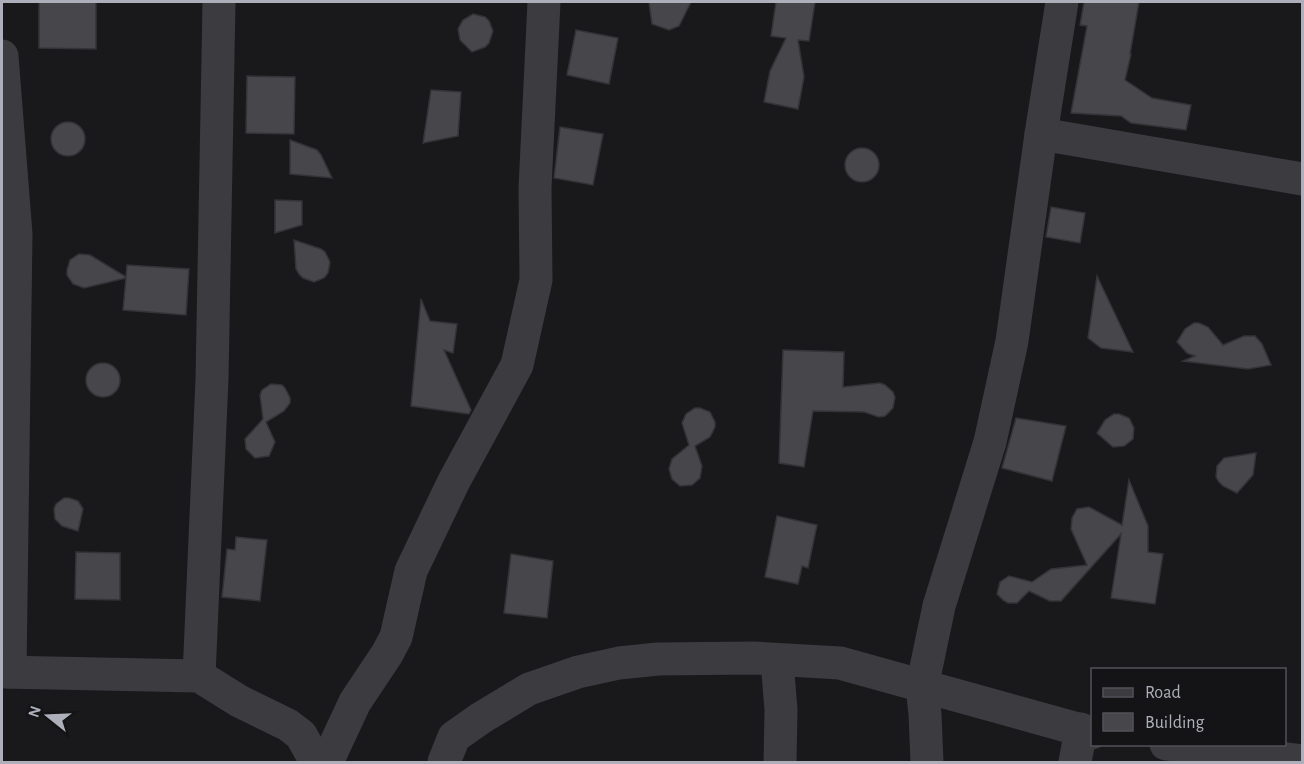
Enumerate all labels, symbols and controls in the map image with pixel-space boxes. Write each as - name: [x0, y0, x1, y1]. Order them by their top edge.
- legend: [1091, 668, 1286, 746]
- text: Road: [1145, 684, 1181, 702]
- north arrow: [18, 686, 78, 746]
- text: N: [25, 704, 44, 719]
- text: Building: [1145, 714, 1205, 732]

